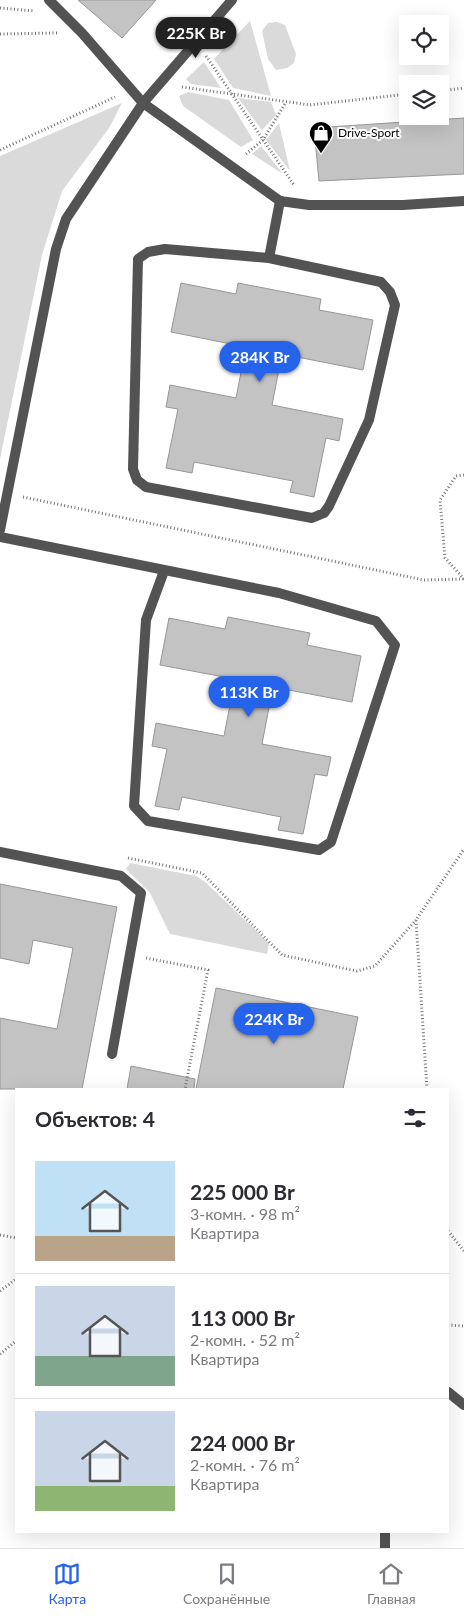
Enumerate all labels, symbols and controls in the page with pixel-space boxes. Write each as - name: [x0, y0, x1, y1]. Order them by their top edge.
- map controls: [399, 15, 449, 125]
- button: locate: [399, 15, 449, 65]
- pin: 225K Br: [150, 17, 242, 59]
- text: 225K Br: [166, 23, 226, 42]
- button: layers: [399, 75, 449, 125]
- shop icon: Drive-Sport: [308, 120, 334, 154]
- place label: Drive-Sport: [338, 125, 400, 140]
- pin: 284K Br: [214, 340, 306, 383]
- text: 284K Br: [230, 347, 290, 366]
- pin: 113K Br: [203, 676, 295, 718]
- text: 113K Br: [219, 682, 279, 701]
- pin: 224K Br: [228, 1002, 320, 1045]
- text: 224K Br: [244, 1009, 304, 1028]
- icon: filters: [401, 1104, 429, 1132]
- text: Объектов: 4: [35, 1106, 155, 1131]
- text: 225 000 Br: [190, 1179, 295, 1204]
- icon: home: [75, 1181, 135, 1241]
- text: 3-комн. · 98 m²: [190, 1204, 300, 1223]
- text: Квартира: [190, 1223, 259, 1242]
- text: 113 000 Br: [190, 1305, 295, 1330]
- icon: home: [75, 1306, 135, 1366]
- text: 2-комн. · 52 m²: [190, 1330, 300, 1349]
- text: Квартира: [190, 1349, 259, 1368]
- text: 224 000 Br: [190, 1430, 295, 1455]
- icon: home: [75, 1431, 135, 1491]
- text: 2-комн. · 76 m²: [190, 1455, 300, 1474]
- text: Квартира: [190, 1474, 259, 1493]
- tab: Карта: [48, 1560, 86, 1607]
- tab: Сохранённые: [183, 1560, 270, 1607]
- tab: Главная: [367, 1560, 416, 1607]

